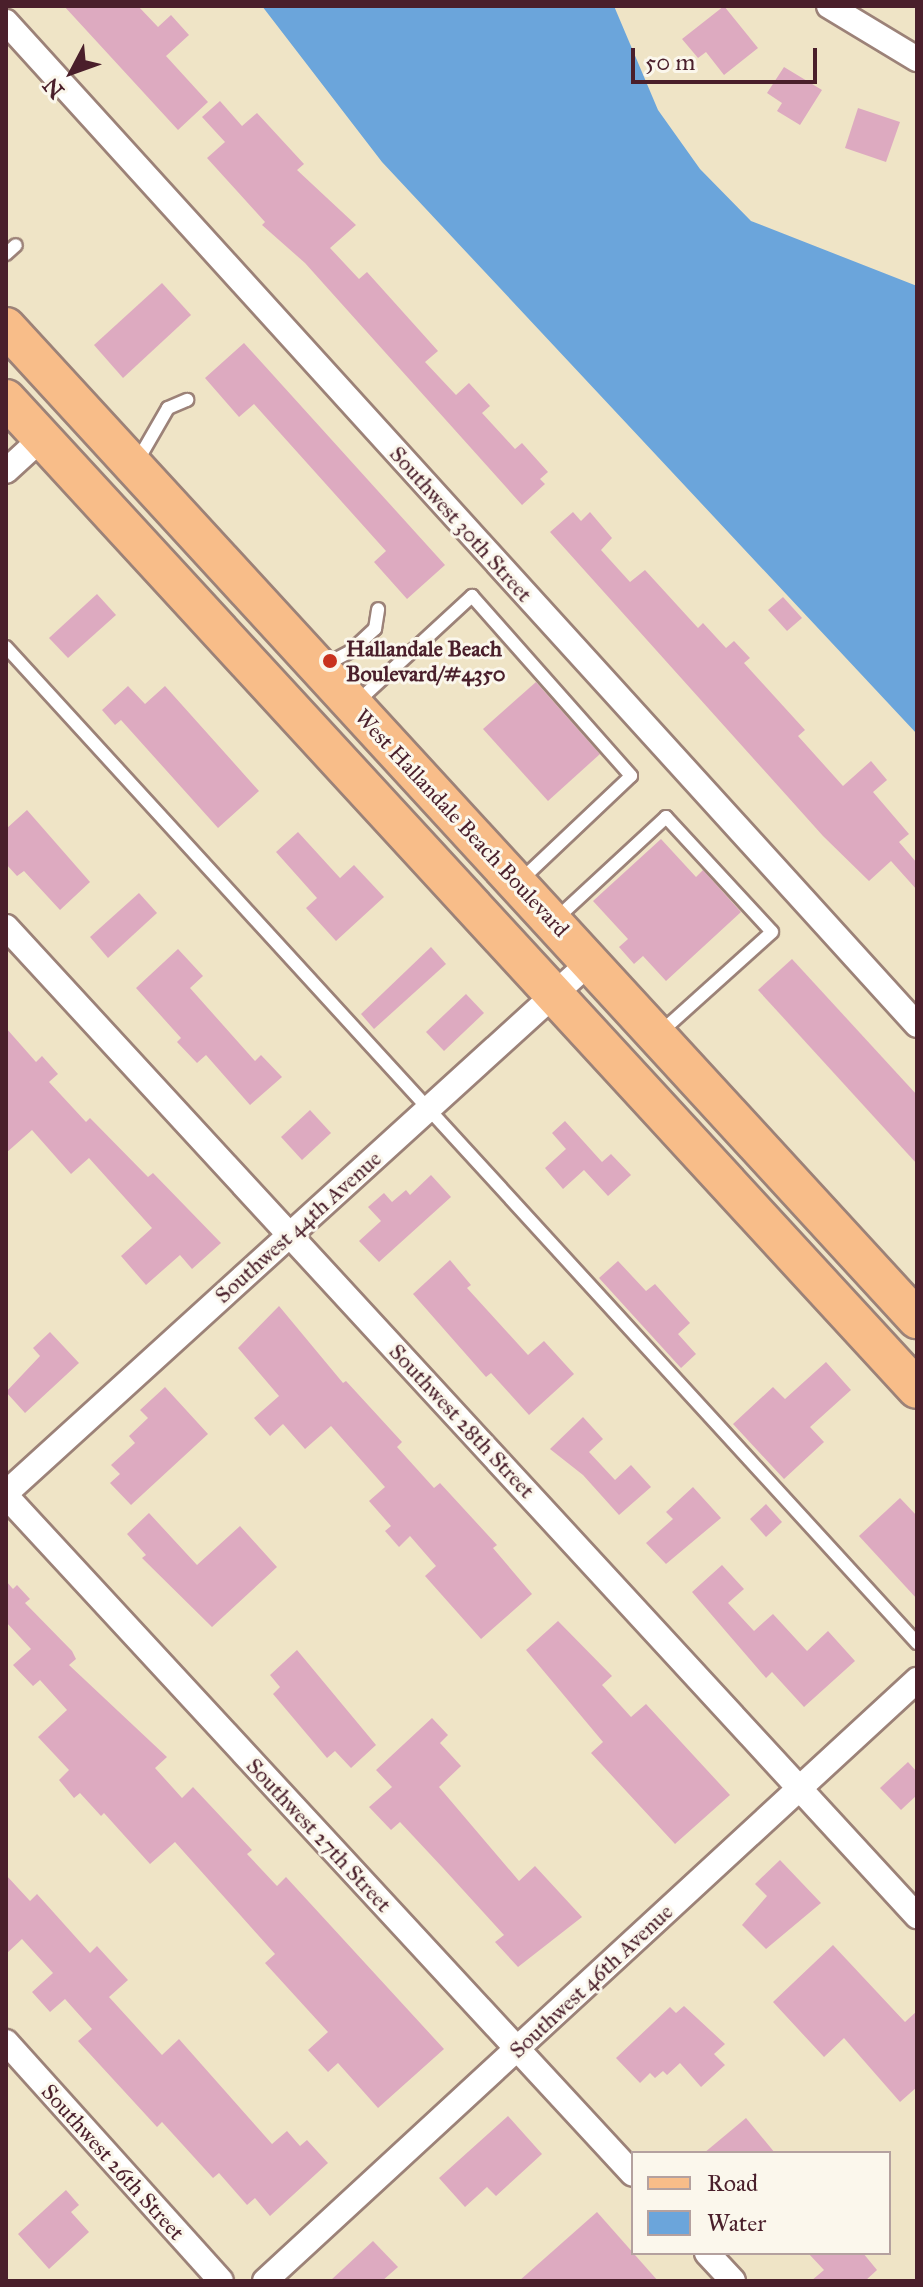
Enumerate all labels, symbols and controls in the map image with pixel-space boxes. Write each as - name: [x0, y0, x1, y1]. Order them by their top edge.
- north arrow: [32, 32, 112, 112]
- scale bar: [635, 32, 821, 82]
- text: 50 m: [645, 47, 695, 77]
- text: N: [37, 72, 70, 104]
- street label: Southwest 30th Street: [384, 441, 538, 607]
- place label: Hallandale Beach Boulevard/#4350: [346, 635, 505, 686]
- marker: Hallandale Beach Boulevard/#4350: [321, 652, 339, 670]
- street label: West Hallandale Beach Boulevard: [349, 704, 575, 942]
- street label: Southwest 44th Avenue: [209, 1145, 387, 1309]
- street label: Southwest 28th Street: [384, 1338, 540, 1504]
- street label: Southwest 27th Street: [241, 1753, 397, 1917]
- street label: Southwest 46th Avenue: [504, 1898, 678, 2064]
- street label: Southwest 26th Street: [36, 2079, 190, 2245]
- legend: [631, 2151, 891, 2255]
- text: Road: [707, 2168, 758, 2198]
- text: Water: [707, 2208, 766, 2238]

